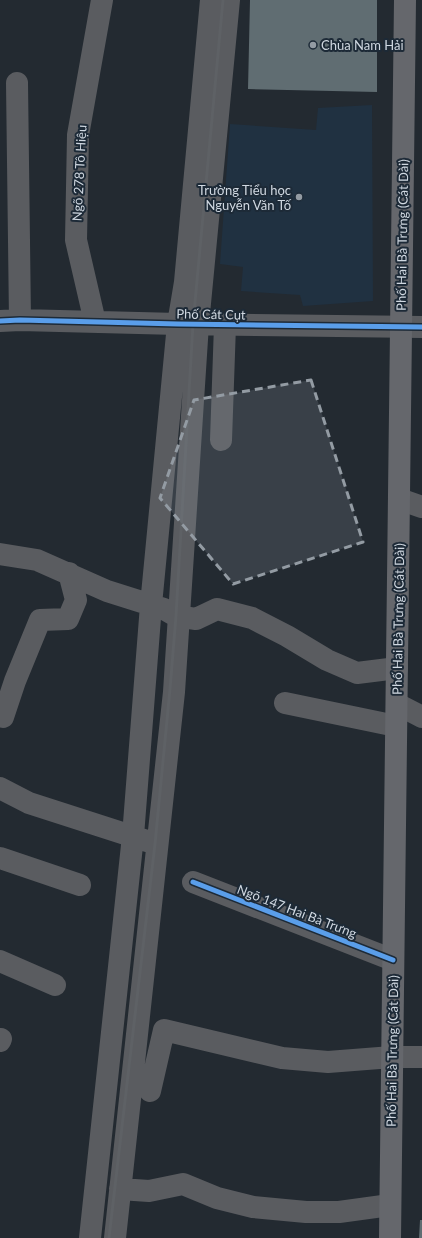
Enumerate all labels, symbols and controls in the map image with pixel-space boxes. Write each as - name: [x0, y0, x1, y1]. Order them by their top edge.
- place label: Chùa Nam Hải: [321, 37, 404, 53]
- marker: Chùa Nam Hải: [308, 40, 318, 50]
- street label: Ngõ 278 Tô Hiệu: [68, 124, 90, 222]
- street label: Phố Hai Bà Trưng (Cát Dài): [393, 159, 411, 311]
- place label: Trường Tiểu học Nguyễn Văn Tố: [198, 182, 292, 213]
- marker: Trường Tiểu học Nguyễn Văn Tố: [294, 192, 304, 202]
- street label: Phố Cát Cụt: [176, 305, 246, 323]
- street label: Phố Hai Bà Trưng (Cát Dài): [389, 543, 407, 695]
- street label: Ngõ 147 Hai Bà Trưng: [235, 881, 359, 941]
- street label: Phố Hai Bà Trưng (Cát Dài): [383, 975, 401, 1127]

